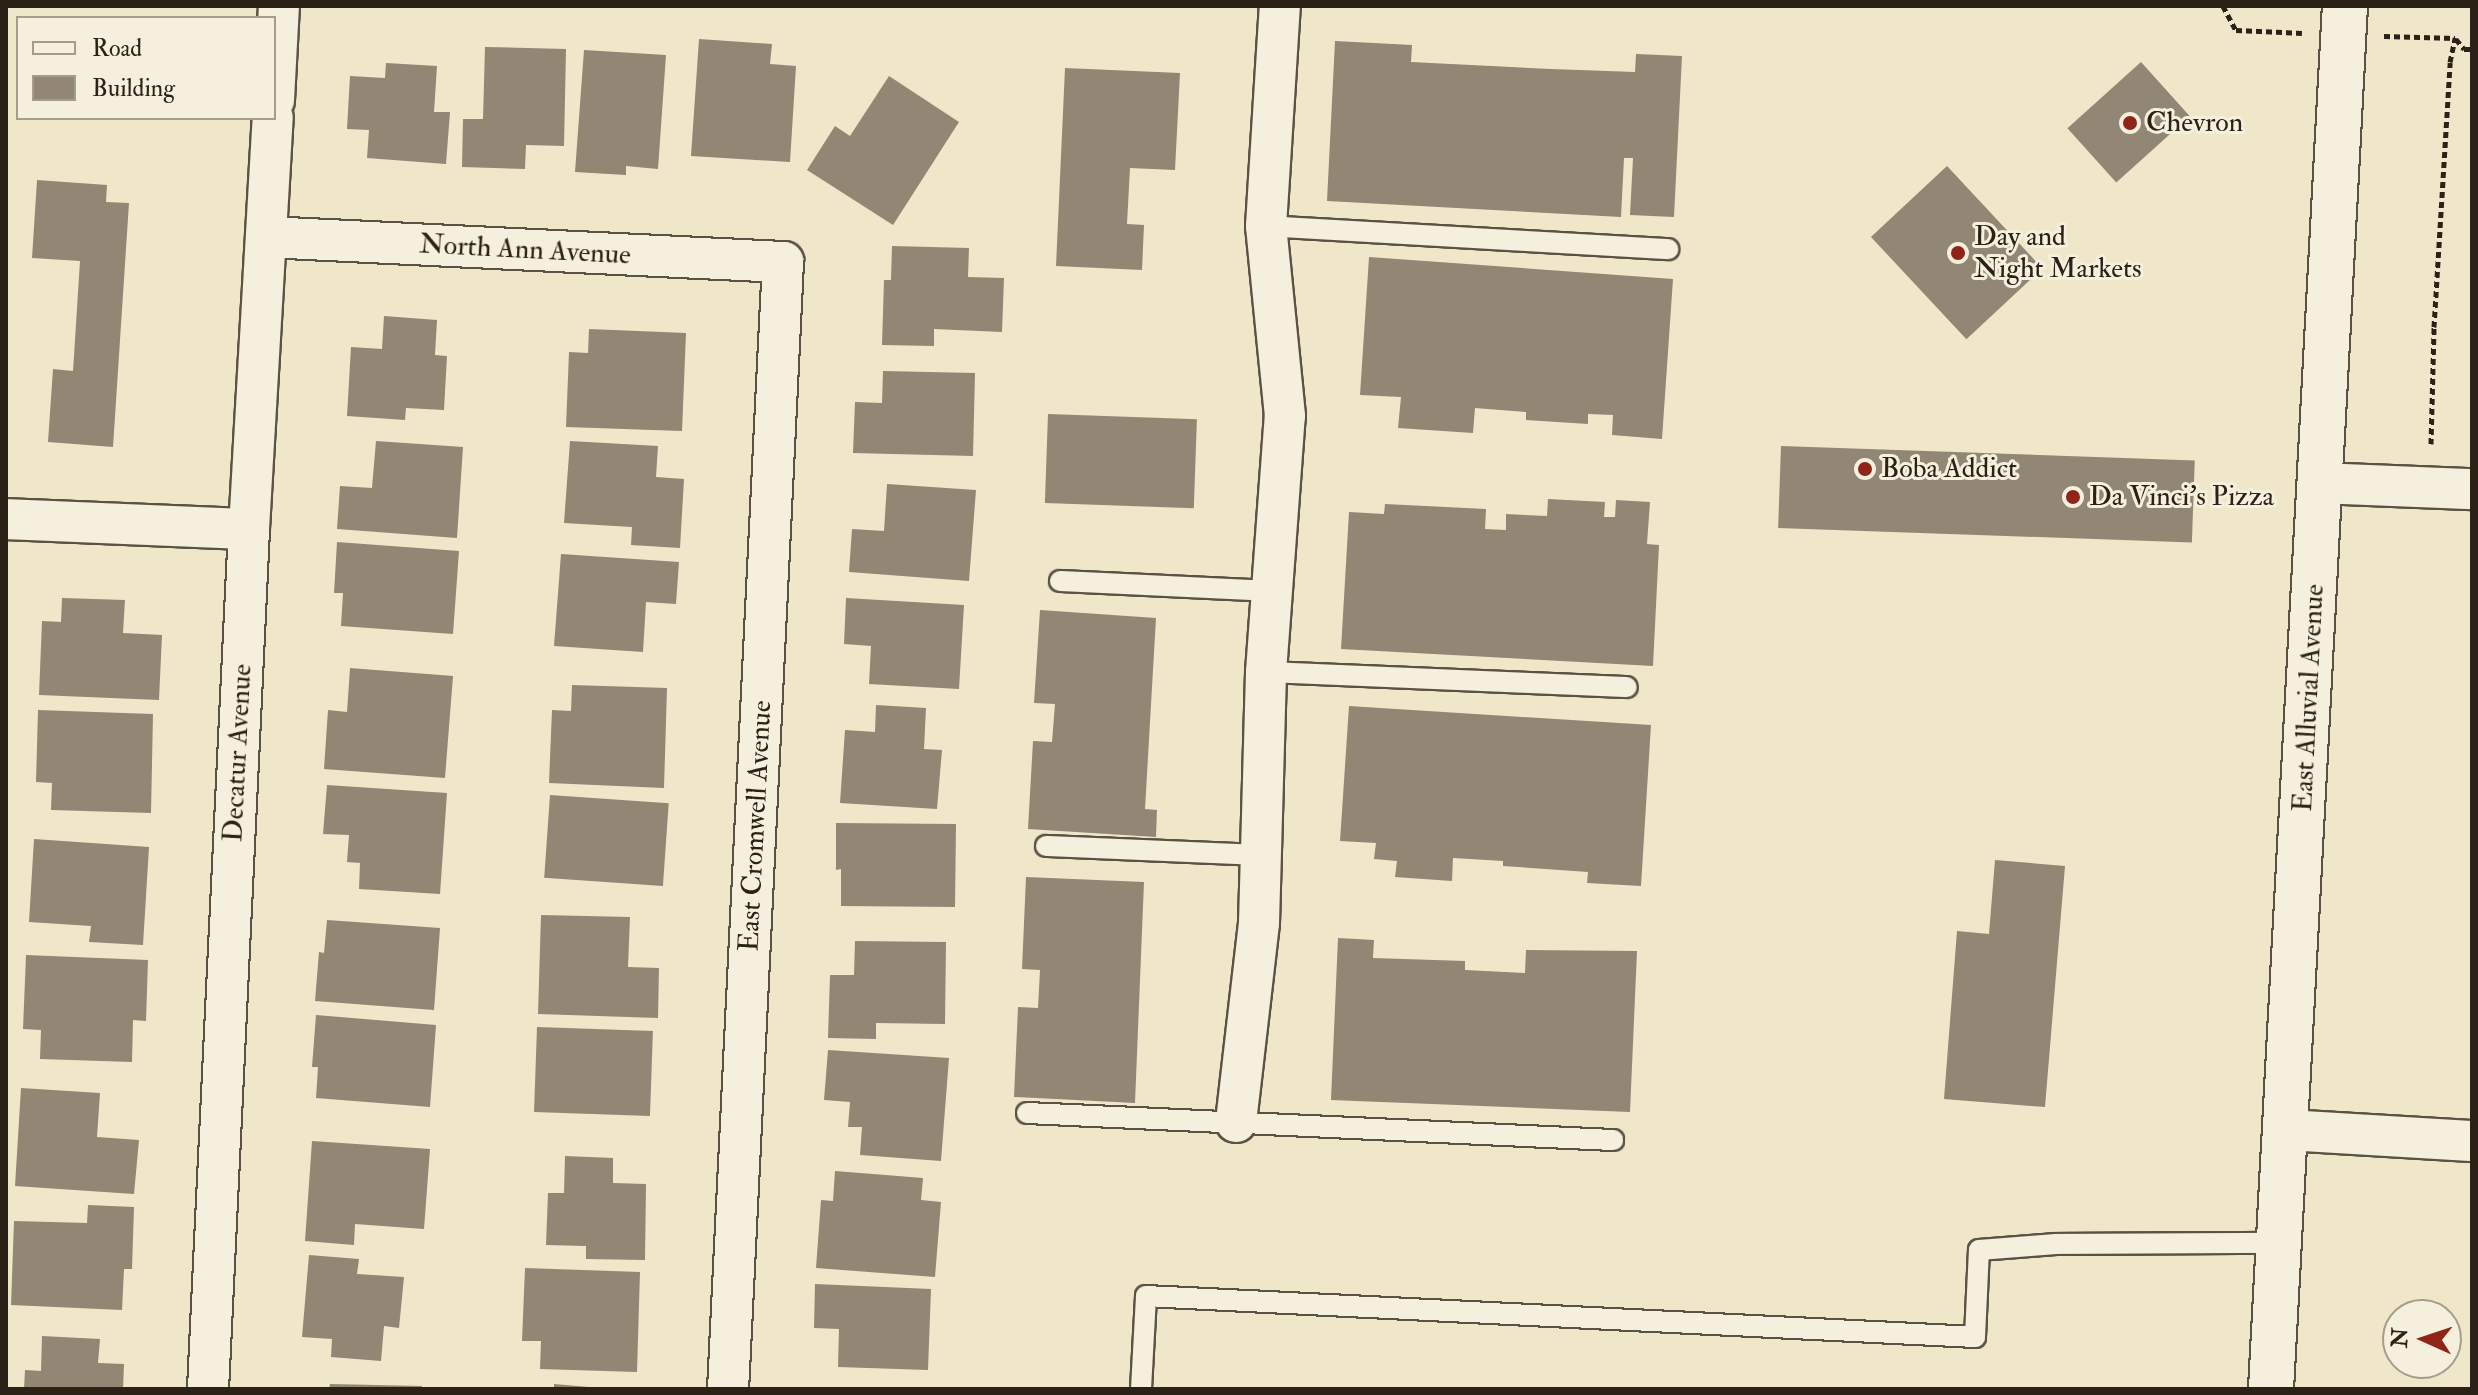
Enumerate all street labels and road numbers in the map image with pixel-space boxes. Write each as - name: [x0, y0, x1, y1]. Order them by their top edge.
- street label: North Ann Avenue: [418, 228, 632, 272]
- street label: East Alluvial Avenue: [2286, 583, 2332, 813]
- street label: Decatur Avenue: [217, 663, 259, 843]
- street label: East Cromwell Avenue: [733, 699, 779, 953]

